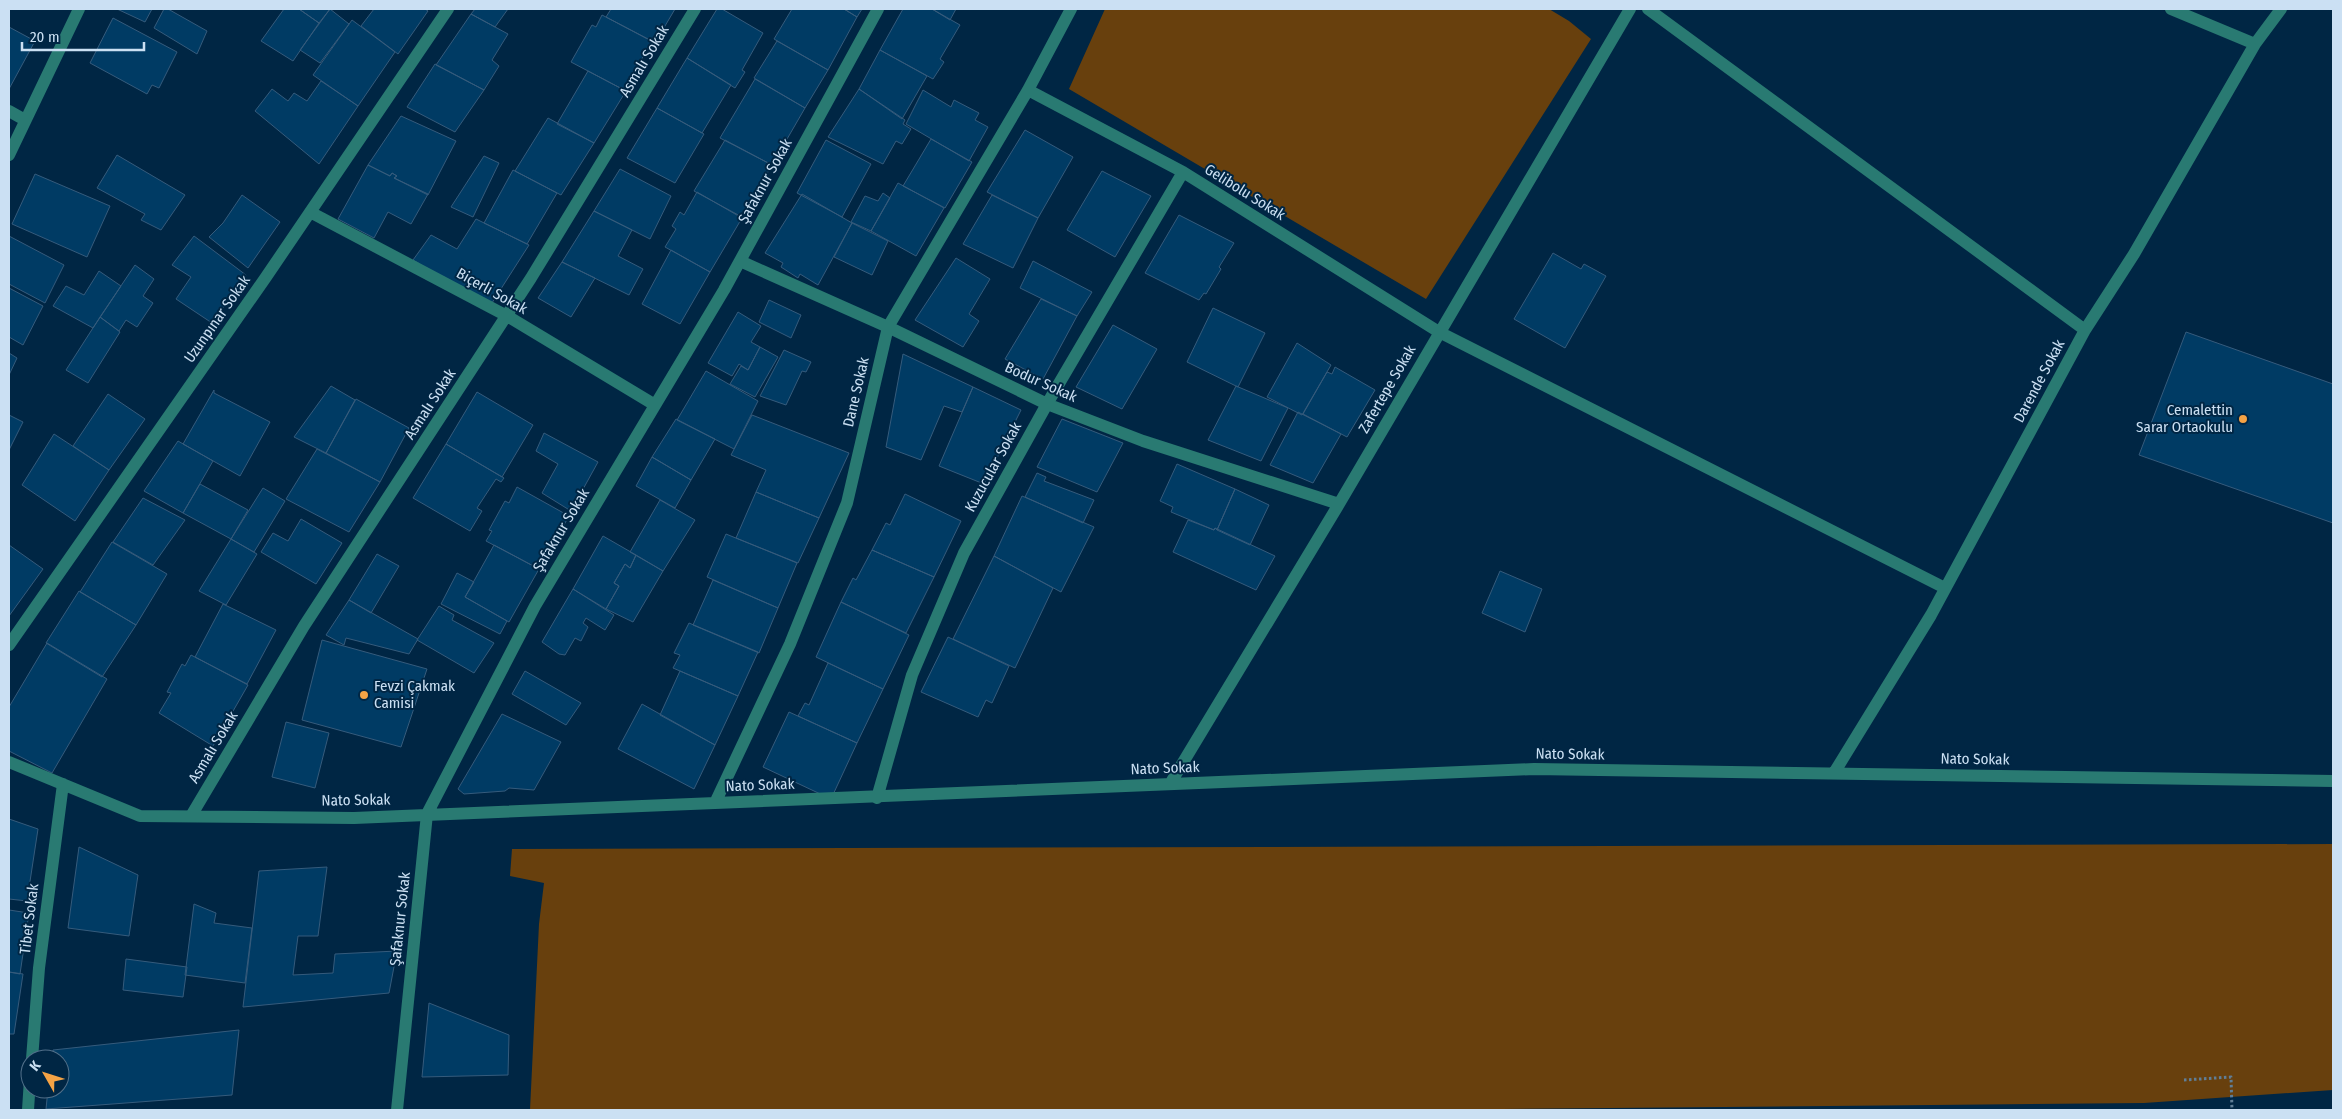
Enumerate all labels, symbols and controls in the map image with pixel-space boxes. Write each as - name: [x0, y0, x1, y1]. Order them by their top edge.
- scale bar: [22, 20, 145, 52]
- street label: Asmalı Sokak: [615, 22, 673, 100]
- text: 20 m: [30, 28, 60, 46]
- street label: Şafaknur Sokak: [734, 135, 796, 227]
- street label: Gelibolu Sokak: [1201, 160, 1289, 224]
- street label: Biçerli Sokak: [453, 264, 531, 318]
- street label: Uzunpınar Sokak: [180, 272, 254, 366]
- street label: Darende Sokak: [2010, 336, 2068, 426]
- street label: Zafertepe Sokak: [1355, 342, 1419, 436]
- street label: Dane Sokak: [839, 355, 873, 429]
- street label: Bodur Sokak: [1002, 358, 1080, 406]
- street label: Asmalı Sokak: [400, 365, 460, 443]
- place label: Cemalettin Sarar Ortaokulu: [2136, 401, 2233, 436]
- marker: Cemalettin Sarar Ortaokulu: [2237, 413, 2249, 425]
- street label: Kuzucular Sokak: [961, 419, 1025, 515]
- street label: Şafaknur Sokak: [529, 485, 593, 575]
- place label: Fevzi Çakmak Camisi: [374, 677, 455, 712]
- marker: Fevzi Çakmak Camisi: [358, 689, 370, 701]
- street label: Asmalı Sokak: [184, 708, 242, 786]
- street label: Nato Sokak: [1535, 744, 1605, 764]
- street label: Nato Sokak: [1940, 749, 2010, 769]
- street label: Nato Sokak: [1130, 758, 1200, 778]
- street label: Nato Sokak: [725, 775, 795, 795]
- street label: Nato Sokak: [321, 790, 391, 810]
- street label: Şafaknur Sokak: [386, 871, 414, 967]
- street label: Tibet Sokak: [16, 883, 42, 955]
- north arrow: [20, 1049, 70, 1099]
- text: K: [26, 1057, 45, 1075]

